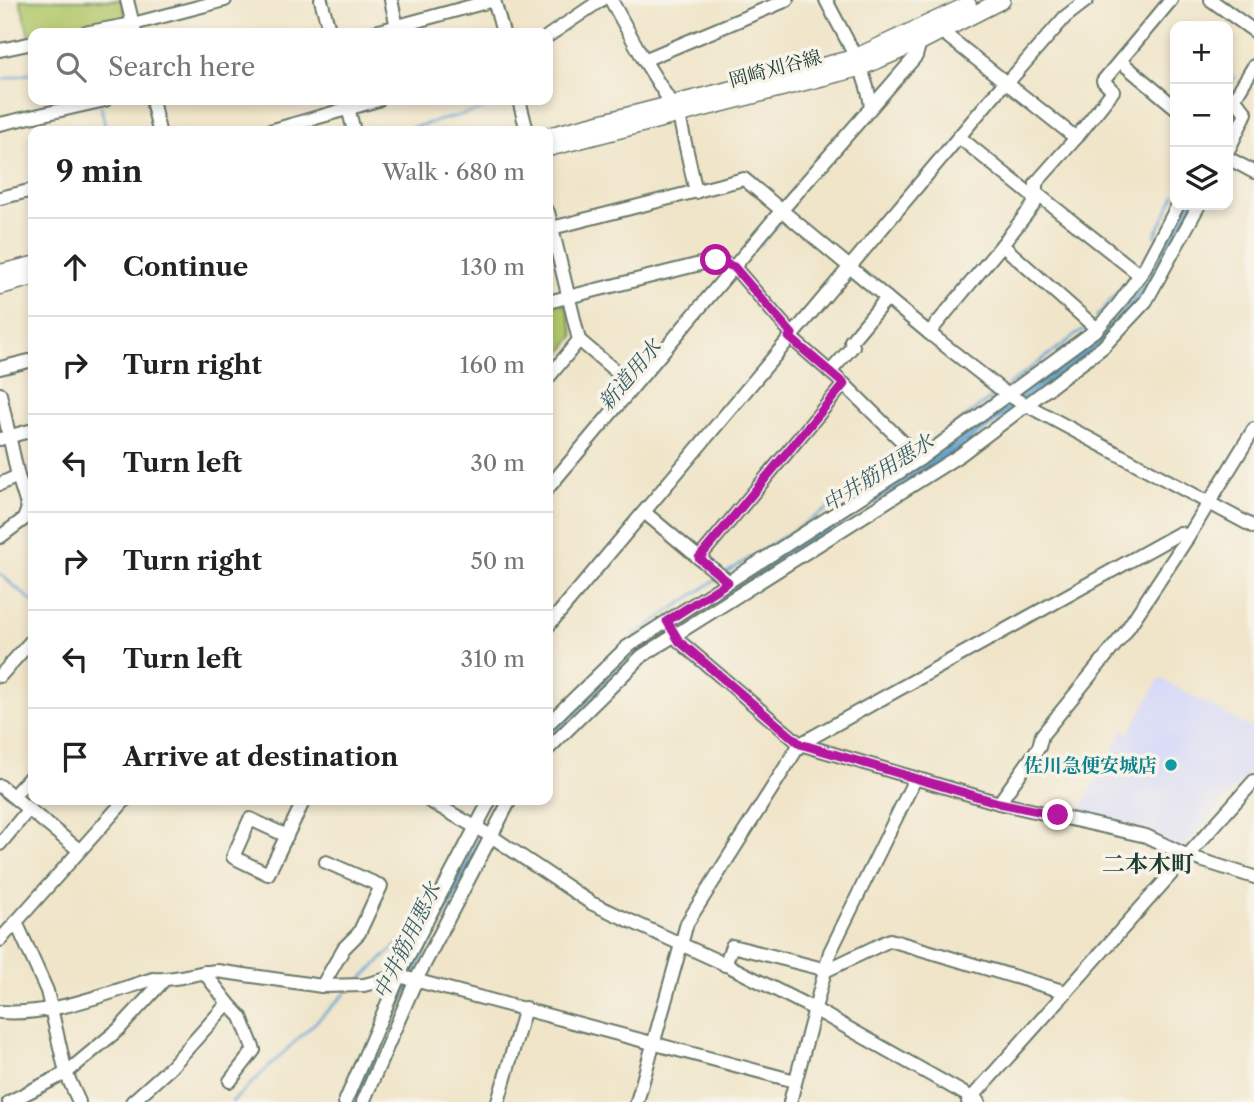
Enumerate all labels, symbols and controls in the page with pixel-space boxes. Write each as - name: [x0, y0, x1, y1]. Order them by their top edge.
- map controls: [1170, 21, 1233, 210]
- button: +: [1170, 21, 1233, 84]
- search box: [28, 28, 553, 105]
- street label: 岡崎刈谷線: [726, 45, 824, 92]
- icon: search: [52, 48, 90, 86]
- text: Search here: [108, 51, 255, 83]
- button: −: [1170, 84, 1233, 147]
- button: layers: [1170, 147, 1233, 210]
- text: 9 min: [56, 153, 143, 190]
- text: Walk · 680 m: [382, 158, 525, 186]
- route start: [700, 244, 731, 275]
- icon: ahead: [56, 248, 94, 286]
- text: Continue: [123, 251, 248, 283]
- text: 130 m: [461, 253, 525, 281]
- water label: 新道用水: [593, 333, 667, 415]
- icon: right: [56, 346, 94, 384]
- text: Turn right: [123, 349, 262, 381]
- text: 160 m: [460, 351, 525, 379]
- water label: 中井筋用悪水: [818, 428, 939, 517]
- icon: left: [56, 444, 94, 482]
- text: Turn left: [123, 447, 242, 479]
- text: 30 m: [470, 449, 525, 477]
- icon: right: [56, 542, 94, 580]
- text: Turn right: [123, 545, 262, 577]
- text: 50 m: [470, 547, 525, 575]
- icon: left: [56, 640, 94, 678]
- text: Turn left: [123, 643, 242, 675]
- text: 310 m: [461, 645, 525, 673]
- icon: arrive: [56, 738, 94, 776]
- text: Arrive at destination: [123, 741, 398, 773]
- place label: 佐川急便安城店: [1024, 754, 1157, 777]
- marker: 佐川急便安城店: [1163, 757, 1179, 773]
- route end: [1042, 799, 1073, 830]
- district label: 二本木町: [1102, 850, 1194, 878]
- water label: 中井筋用悪水: [368, 877, 446, 1003]

